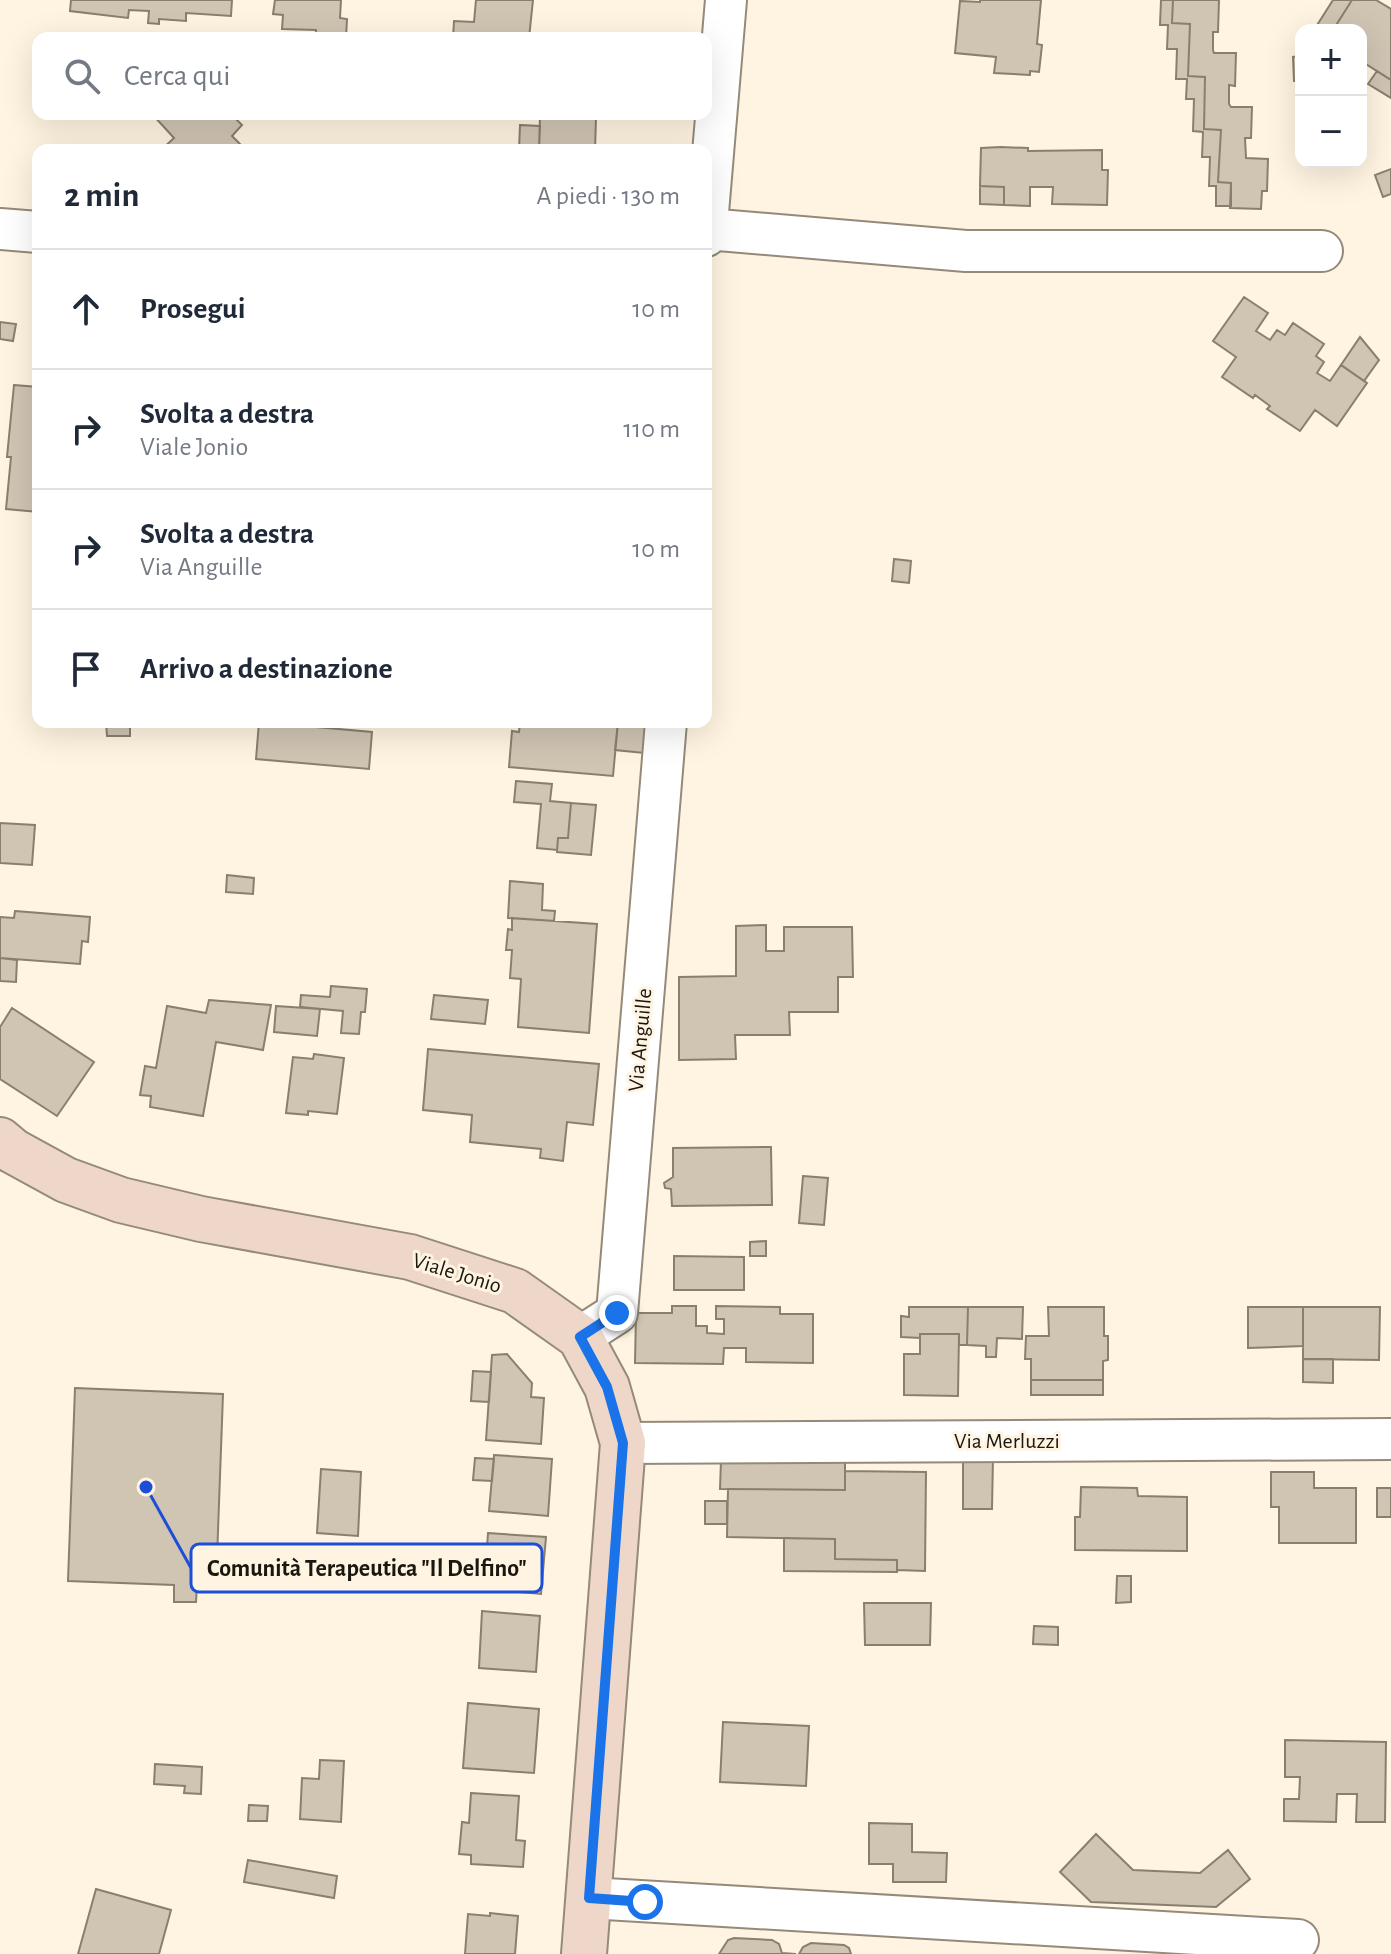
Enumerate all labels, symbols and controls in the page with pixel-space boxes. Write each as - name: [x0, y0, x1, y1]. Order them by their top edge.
- map controls: [1295, 24, 1367, 168]
- button: +: [1295, 24, 1367, 96]
- search box: [32, 32, 712, 120]
- icon: search: [60, 54, 104, 98]
- text: Cerca qui: [124, 61, 230, 91]
- button: −: [1295, 96, 1367, 168]
- text: 2 min: [64, 179, 139, 213]
- text: A piedi · 130 m: [536, 183, 680, 209]
- icon: ahead: [64, 287, 108, 331]
- text: Prosegui: [140, 294, 246, 324]
- text: 10 m: [632, 296, 680, 322]
- text: Svolta a destra: [140, 399, 314, 429]
- icon: right: [64, 407, 108, 451]
- text: 110 m: [623, 416, 680, 442]
- text: Viale Jonio: [140, 434, 248, 460]
- text: Svolta a destra: [140, 519, 314, 549]
- icon: right: [64, 527, 108, 571]
- text: 10 m: [632, 536, 680, 562]
- text: Via Anguille: [140, 554, 263, 580]
- icon: arrive: [64, 647, 108, 691]
- text: Arrivo a destinazione: [140, 654, 393, 684]
- street label: Via Anguille: [625, 987, 655, 1093]
- street label: Viale Jonio: [410, 1249, 504, 1297]
- route end: [599, 1295, 635, 1331]
- street label: Via Merluzzi: [954, 1430, 1060, 1452]
- callout: Comunità Terapeutica "Il Delfino": [191, 1544, 542, 1592]
- text: Comunità Terapeutica "Il Delfino": [207, 1557, 527, 1581]
- route start: [627, 1884, 663, 1920]

